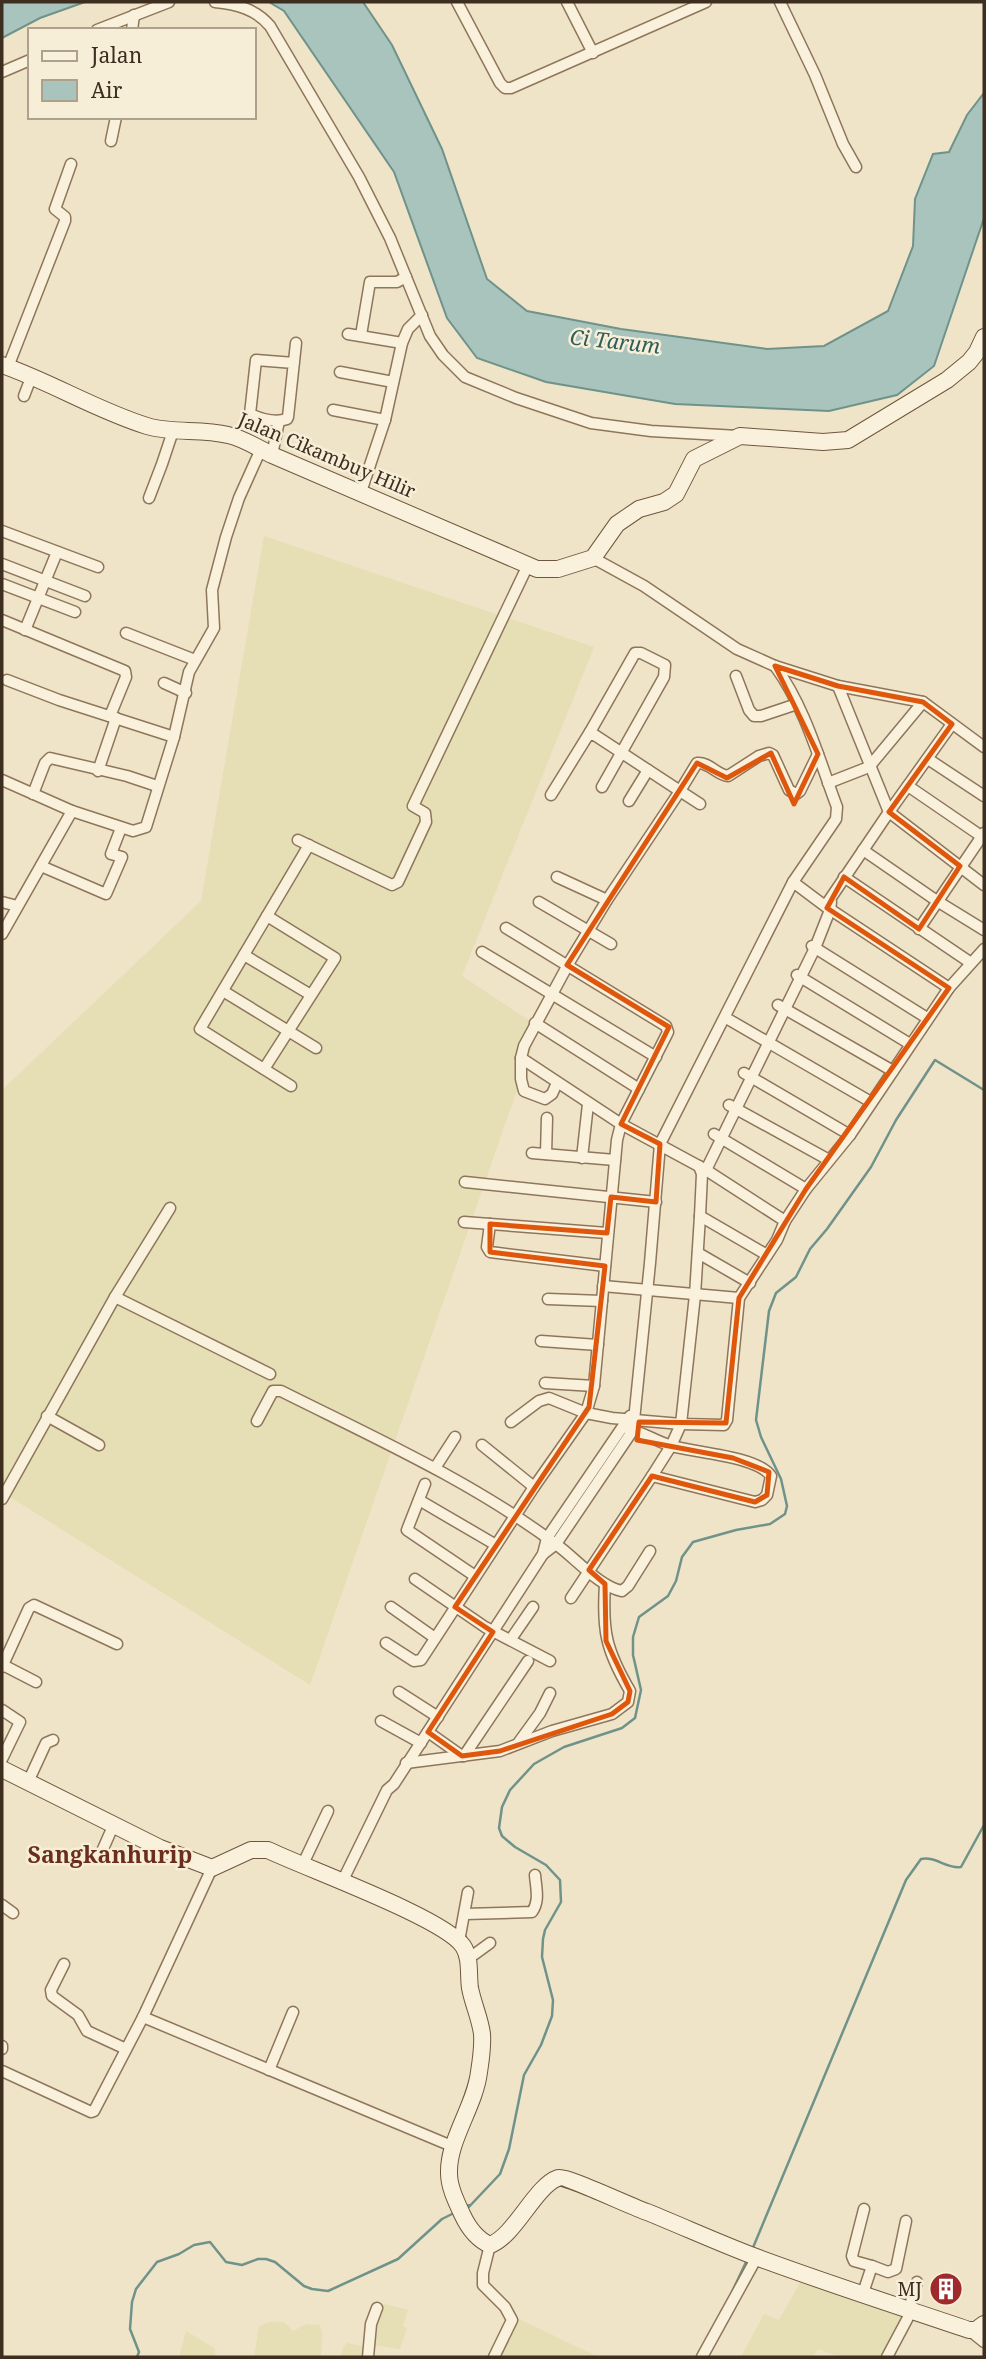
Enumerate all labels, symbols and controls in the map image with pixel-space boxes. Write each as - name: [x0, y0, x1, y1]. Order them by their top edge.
- legend: [28, 28, 256, 119]
- text: Jalan: [90, 41, 142, 69]
- text: Air: [91, 76, 123, 104]
- water label: Ci Tarum: [569, 322, 662, 360]
- street label: Jalan Cikambuy Hilir: [233, 405, 420, 504]
- district label: Sangkanhurip: [28, 1838, 192, 1870]
- building icon: MJ: [927, 2270, 965, 2308]
- place label: MJ: [897, 2276, 922, 2302]

